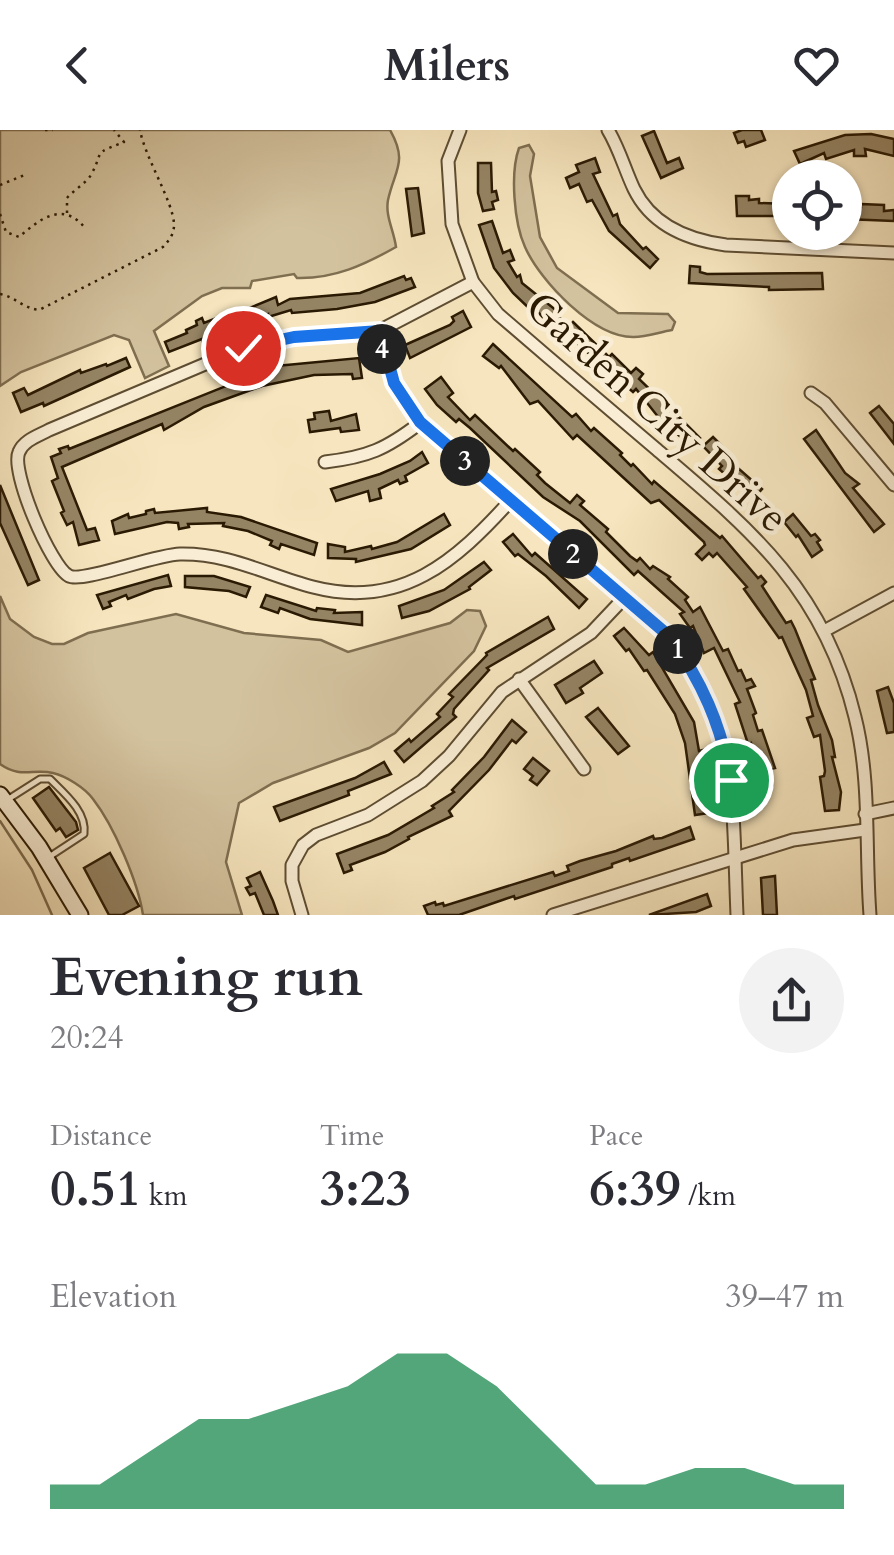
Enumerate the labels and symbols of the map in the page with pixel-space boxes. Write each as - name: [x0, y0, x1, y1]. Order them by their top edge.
- street label: Garden City Drive: [513, 279, 801, 546]
- pin: [201, 306, 286, 391]
- pin: 4: [357, 324, 407, 374]
- pin: 3: [440, 436, 490, 486]
- pin: 2: [548, 529, 598, 579]
- pin: 1: [653, 624, 703, 674]
- pin: [689, 738, 774, 823]

